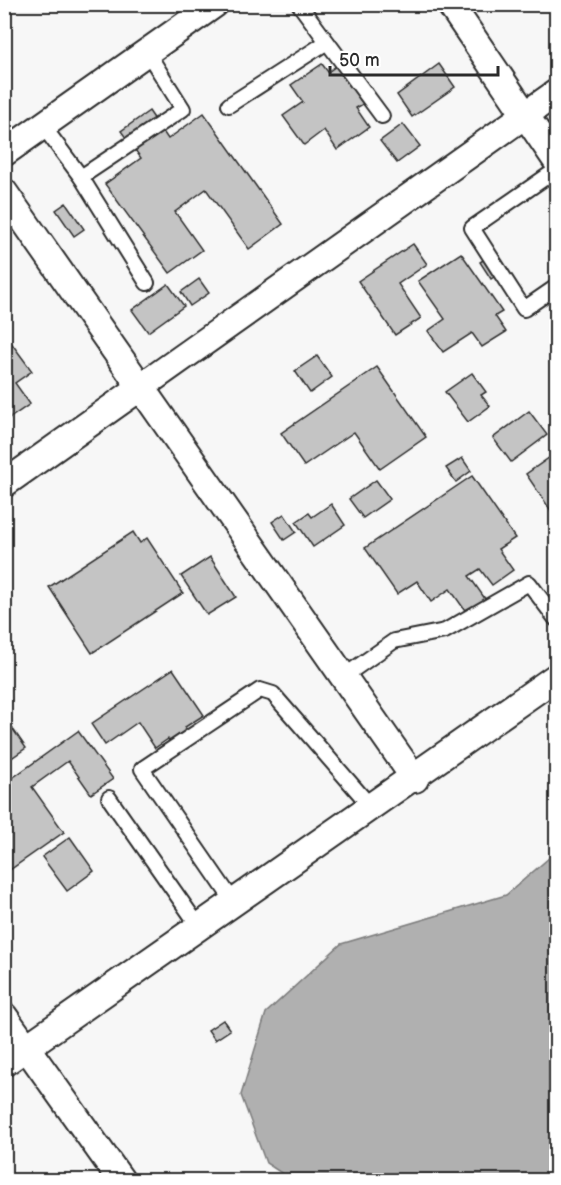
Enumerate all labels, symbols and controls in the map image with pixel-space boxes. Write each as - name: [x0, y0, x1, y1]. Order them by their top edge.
- scale bar: [330, 39, 498, 77]
- text: 50 m: [339, 50, 380, 71]

